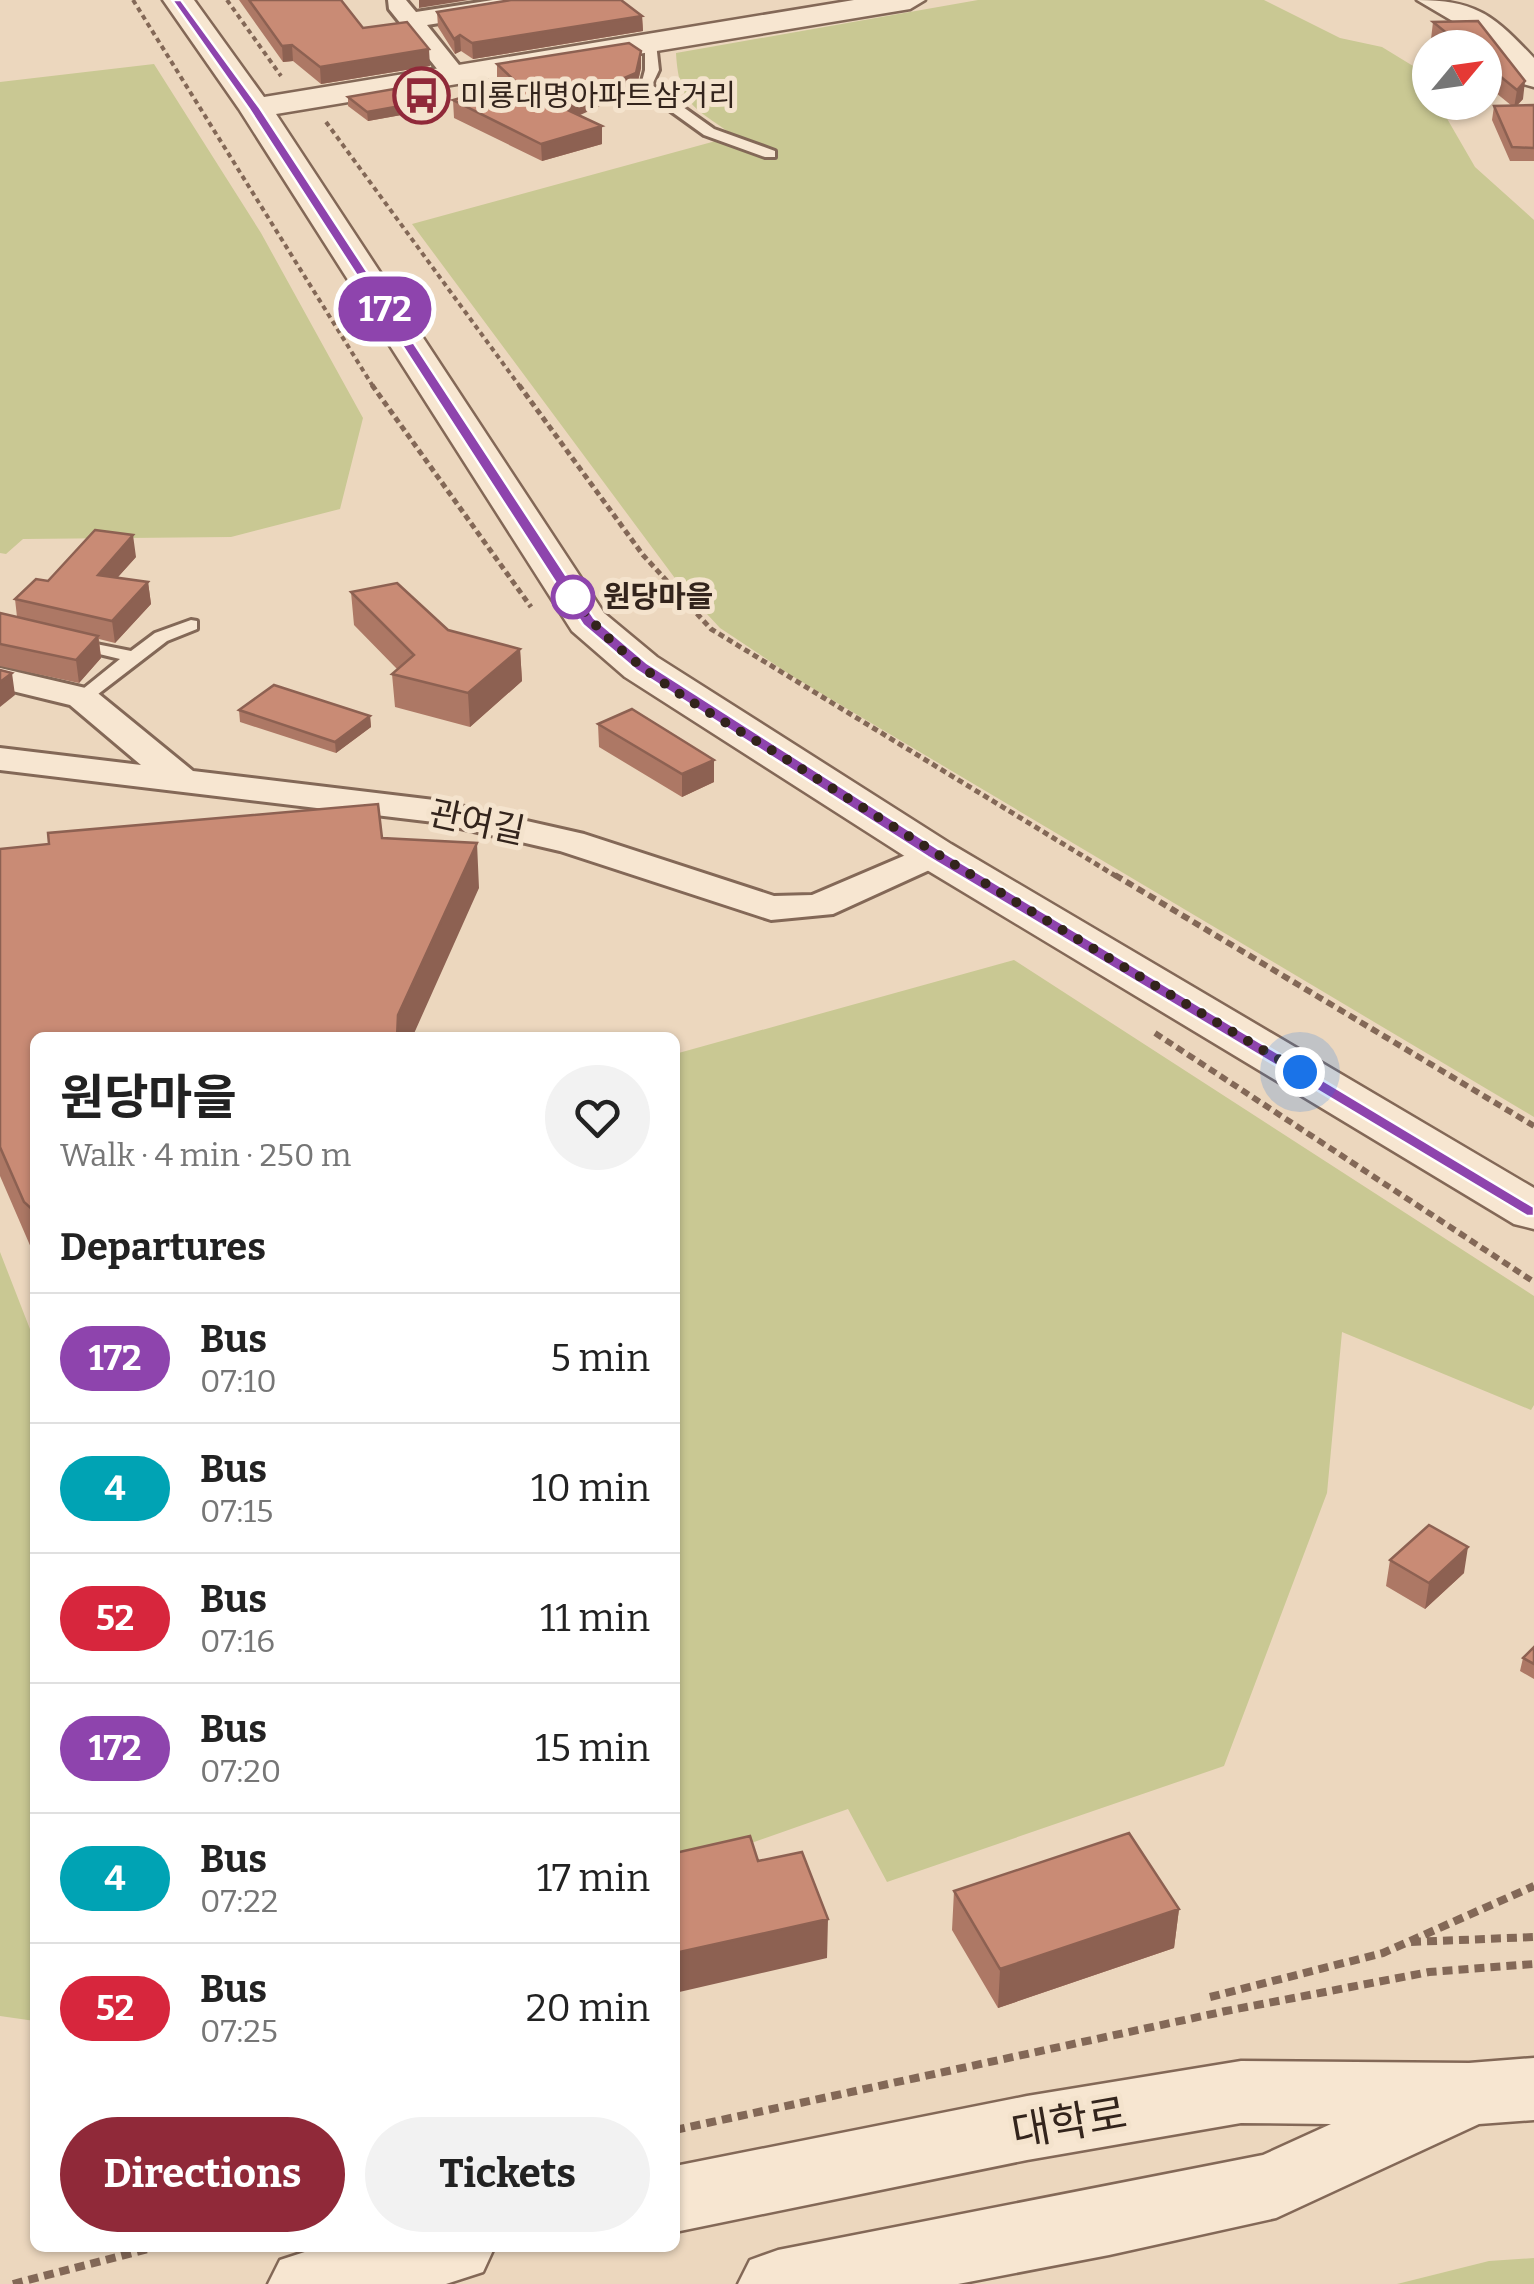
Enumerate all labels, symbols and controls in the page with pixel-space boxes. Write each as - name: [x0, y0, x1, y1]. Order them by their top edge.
- north arrow: [1412, 30, 1502, 120]
- map controls: [1412, 30, 1502, 120]
- bus stop icon: 미룡대명아파트삼거리: [391, 66, 451, 126]
- place label: 미룡대명아파트삼거리: [460, 78, 736, 114]
- line badge: 172: [328, 276, 442, 342]
- text: 172: [358, 288, 412, 330]
- marker: 원당마을: [552, 576, 594, 618]
- place label: 원당마을: [603, 579, 713, 615]
- street label: 관여길: [425, 791, 529, 853]
- your location: [1275, 1047, 1325, 1097]
- button: heart: [545, 1065, 650, 1170]
- text: 원당마을: [60, 1069, 237, 1127]
- text: Walk · 4 min · 250 m: [60, 1136, 351, 1174]
- text: Departures: [60, 1224, 266, 1270]
- text: Bus: [200, 1316, 267, 1362]
- text: 5 min: [550, 1335, 650, 1381]
- text: 172: [88, 1337, 142, 1379]
- text: 07:10: [200, 1362, 277, 1400]
- text: Bus: [200, 1446, 267, 1492]
- text: 10 min: [531, 1465, 650, 1511]
- text: 4: [104, 1467, 126, 1509]
- text: 07:15: [200, 1492, 273, 1530]
- text: Bus: [200, 1576, 267, 1622]
- text: 11 min: [540, 1595, 650, 1641]
- text: 52: [96, 1597, 134, 1639]
- text: 07:16: [200, 1622, 275, 1660]
- text: Bus: [200, 1706, 267, 1752]
- text: 15 min: [535, 1725, 650, 1771]
- text: 172: [88, 1727, 142, 1769]
- text: 07:20: [200, 1752, 281, 1790]
- text: Bus: [200, 1836, 267, 1882]
- text: 17 min: [537, 1855, 650, 1901]
- text: 4: [104, 1857, 126, 1899]
- text: 07:22: [200, 1882, 278, 1920]
- text: Bus: [200, 1966, 267, 2012]
- text: 20 min: [526, 1985, 650, 2031]
- text: 52: [96, 1987, 134, 2029]
- text: 07:25: [200, 2012, 278, 2050]
- street label: 대학로: [1008, 2088, 1131, 2158]
- button: Directions: [60, 2117, 345, 2232]
- button: Tickets: [365, 2117, 650, 2232]

